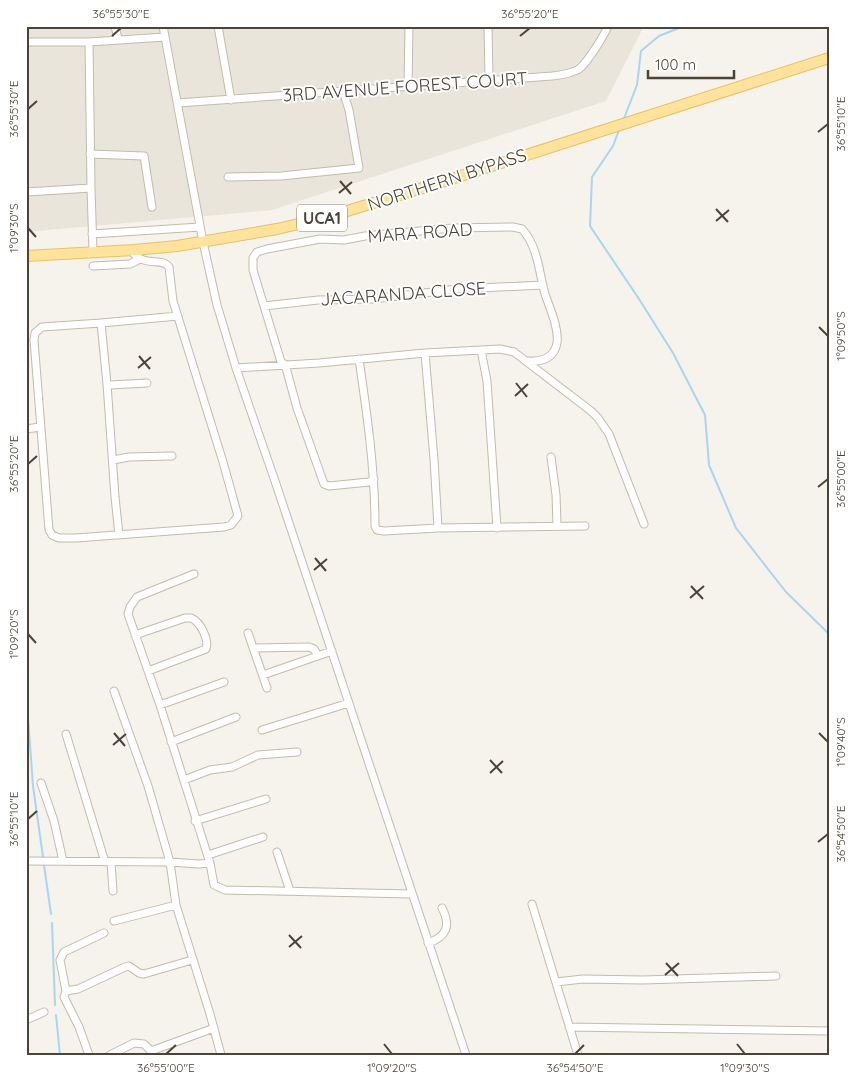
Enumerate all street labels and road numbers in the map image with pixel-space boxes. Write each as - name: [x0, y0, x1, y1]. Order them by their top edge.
- street label: 3RD AVENUE FOREST COURT: [282, 66, 528, 107]
- street label: NORTHERN BYPASS: [364, 143, 529, 216]
- road number: UCA1: [297, 204, 347, 232]
- street label: MARA ROAD: [367, 217, 473, 248]
- street label: JACARANDA CLOSE: [319, 276, 487, 311]

